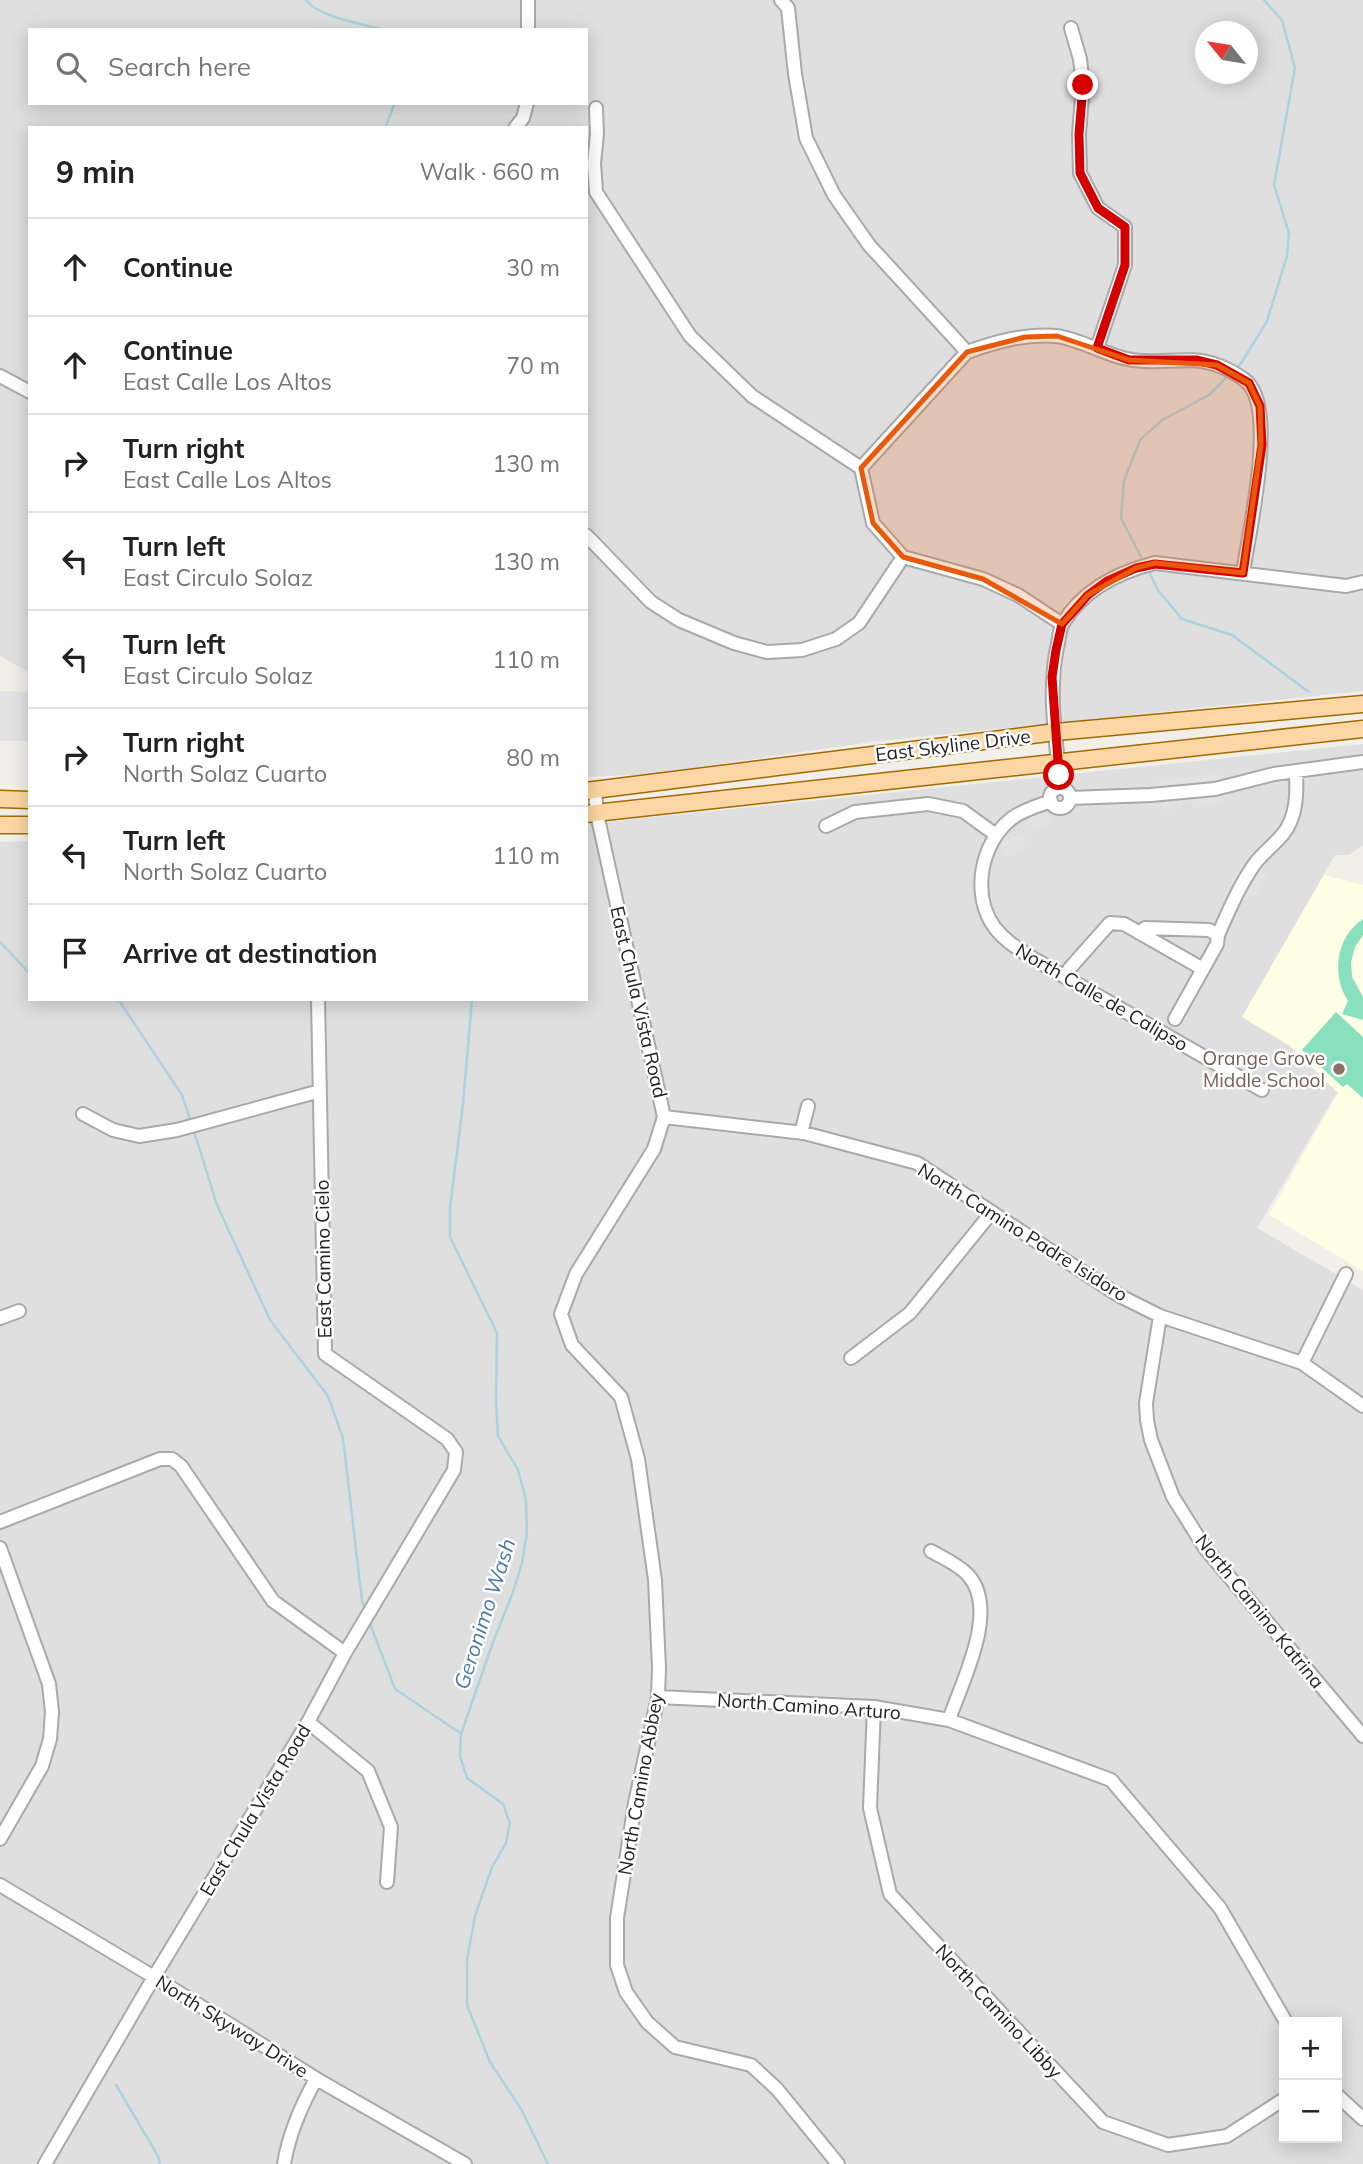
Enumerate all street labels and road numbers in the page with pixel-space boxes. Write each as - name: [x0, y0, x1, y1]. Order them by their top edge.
- street label: East Skyline Drive: [874, 724, 1032, 766]
- street label: East Chula Vista Road: [605, 904, 673, 1100]
- street label: North Calle de Calipso: [1012, 938, 1192, 1056]
- street label: North Camino Padre Isidoro: [914, 1157, 1132, 1307]
- street label: East Camino Cielo: [310, 1179, 336, 1339]
- street label: North Camino Katrina: [1190, 1529, 1330, 1693]
- street label: North Camino Arturo: [716, 1688, 902, 1724]
- street label: North Camino Abbey: [612, 1691, 668, 1877]
- street label: East Chula Vista Road: [194, 1720, 316, 1900]
- street label: North Camino Libby: [931, 1939, 1067, 2083]
- street label: North Skyway Drive: [151, 1969, 313, 2083]

